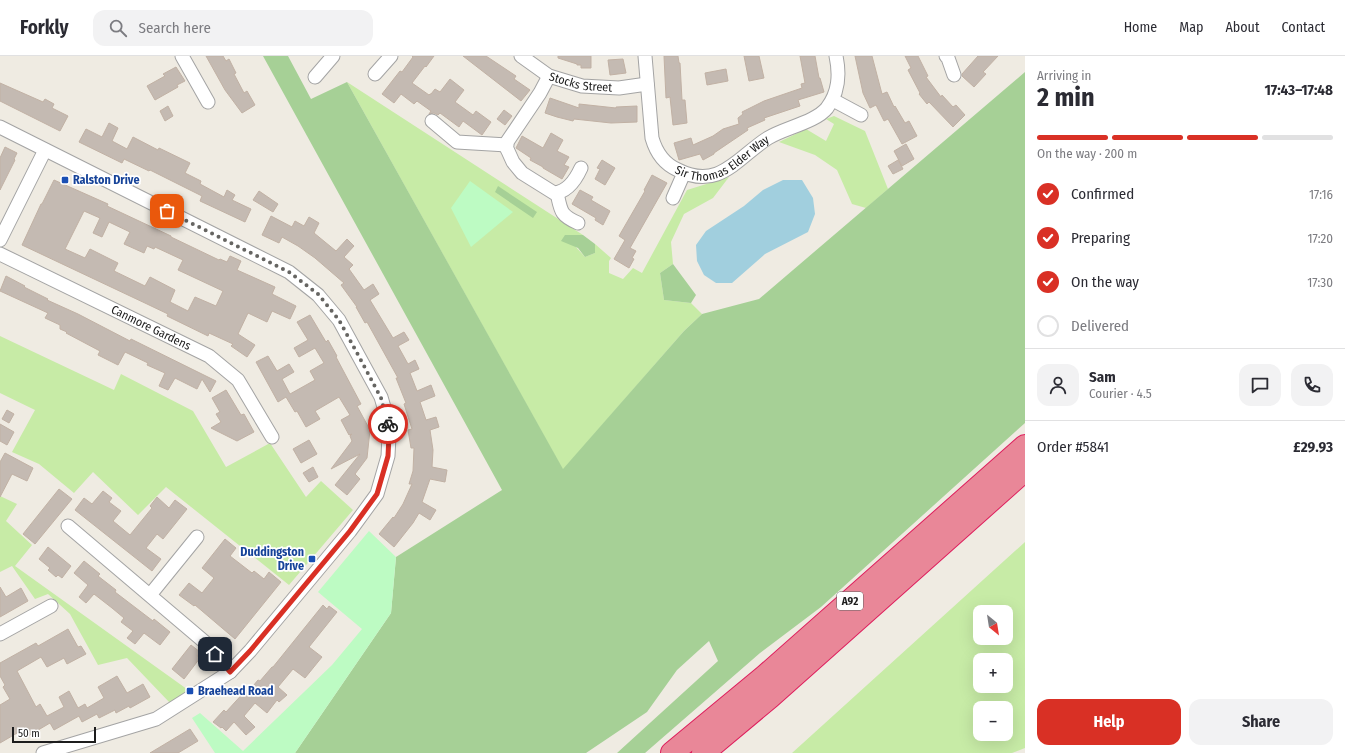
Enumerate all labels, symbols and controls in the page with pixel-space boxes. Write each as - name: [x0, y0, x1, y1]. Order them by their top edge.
- search box: [93, 10, 373, 46]
- text: Forkly: [20, 16, 69, 39]
- icon: search: [107, 17, 129, 39]
- text: Search here: [139, 19, 211, 37]
- text: Home: [1124, 19, 1157, 36]
- text: Map: [1179, 19, 1203, 36]
- text: About: [1225, 19, 1260, 36]
- text: Contact: [1282, 19, 1325, 36]
- text: Arriving in: [1037, 68, 1091, 83]
- street label: Stocks Street: [547, 69, 613, 95]
- text: 17:43–17:48: [1264, 81, 1333, 99]
- text: 2 min: [1037, 82, 1095, 113]
- street label: Sir Thomas Elder Way: [673, 132, 772, 184]
- text: On the way · 200 m: [1037, 146, 1137, 161]
- place label: Ralston Drive: [73, 173, 139, 187]
- marker: Ralston Drive: [60, 175, 70, 185]
- icon: check: [1037, 183, 1059, 205]
- text: Confirmed: [1071, 185, 1134, 203]
- text: 17:16: [1309, 187, 1333, 202]
- pin: [150, 194, 184, 228]
- icon: bag: [156, 200, 178, 222]
- icon: check: [1037, 227, 1059, 249]
- text: Preparing: [1071, 229, 1130, 247]
- text: 17:20: [1307, 231, 1333, 246]
- icon: check: [1037, 271, 1059, 293]
- text: On the way: [1071, 273, 1139, 291]
- text: 17:30: [1307, 275, 1333, 290]
- street label: Canmore Gardens: [109, 302, 193, 353]
- text: Delivered: [1071, 317, 1129, 335]
- button: person: [1037, 364, 1079, 406]
- button: chat: [1239, 364, 1281, 406]
- button: phone: [1291, 364, 1333, 406]
- text: Sam: [1089, 368, 1116, 386]
- text: Courier · 4.5: [1089, 386, 1152, 401]
- courier: [368, 404, 408, 444]
- icon: bike: [377, 413, 399, 435]
- text: Order #5841: [1037, 438, 1109, 456]
- text: £29.93: [1293, 438, 1333, 456]
- place label: Duddingston Drive: [240, 545, 304, 573]
- marker: Duddingston Drive: [307, 554, 317, 564]
- road number: A92: [837, 592, 863, 610]
- north arrow: [973, 605, 1013, 645]
- map controls: [973, 605, 1013, 741]
- pin: [198, 637, 232, 671]
- icon: home: [204, 643, 226, 665]
- button: +: [973, 653, 1013, 693]
- place label: Braehead Road: [198, 684, 273, 698]
- marker: Braehead Road: [185, 686, 195, 696]
- button: Help: [1037, 699, 1181, 745]
- button: Share: [1189, 699, 1333, 745]
- button: −: [973, 701, 1013, 741]
- scale bar: [12, 725, 96, 744]
- text: 50 m: [18, 727, 40, 740]

